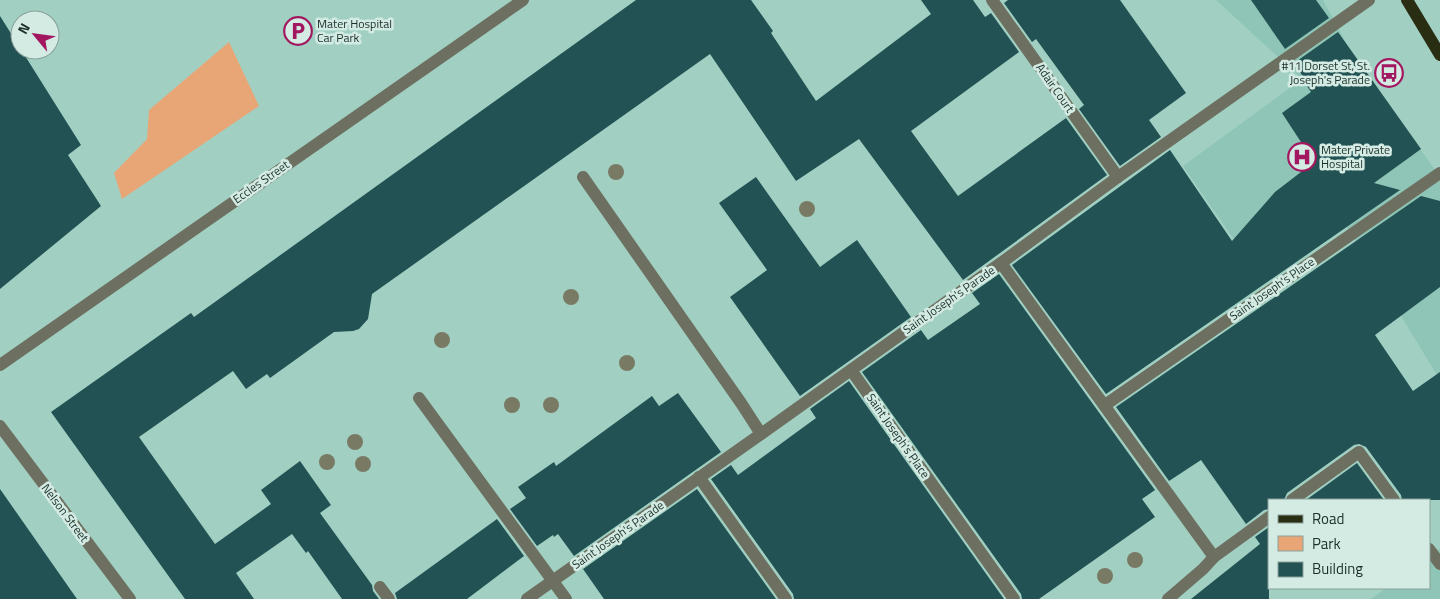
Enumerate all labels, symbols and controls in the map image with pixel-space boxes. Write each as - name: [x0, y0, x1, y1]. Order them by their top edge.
- north arrow: [10, 10, 60, 60]
- place label: Mater Hospital Car Park: [317, 14, 392, 47]
- parking icon: Mater Hospital Car Park: [283, 16, 313, 46]
- text: N: [12, 19, 35, 38]
- place label: #11 Dorset St, St. Joseph's Parade: [1281, 56, 1370, 89]
- bus stop icon: #11 Dorset St, St. Joseph's Parade: [1374, 58, 1404, 88]
- street label: Adair Court: [1031, 59, 1080, 117]
- place label: Mater Private Hospital: [1321, 140, 1390, 173]
- hospital icon: Mater Private Hospital: [1287, 142, 1317, 172]
- street label: Eccles Street: [229, 155, 293, 208]
- street label: Saint Joseph's Place: [1225, 252, 1318, 325]
- street label: Saint Joseph's Parade: [899, 261, 999, 339]
- street label: Saint Joseph's Place: [862, 389, 935, 482]
- street label: Nelson Street: [37, 479, 94, 547]
- street label: Saint Joseph's Parade: [568, 496, 668, 574]
- legend: [1268, 499, 1430, 589]
- text: Road: [1312, 507, 1344, 530]
- text: Park: [1312, 532, 1341, 555]
- text: Building: [1312, 557, 1363, 580]

